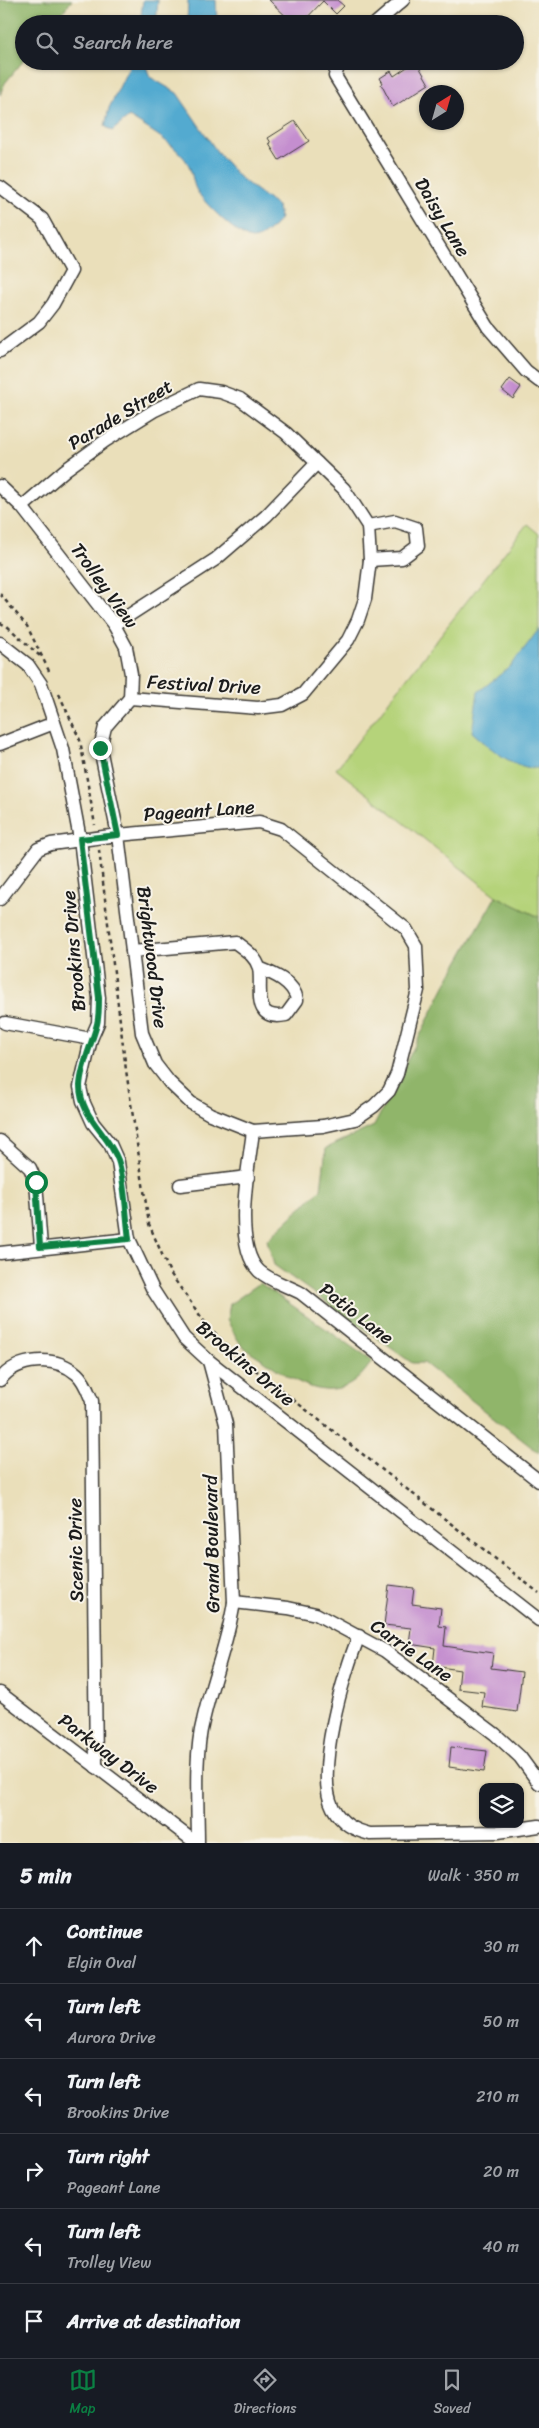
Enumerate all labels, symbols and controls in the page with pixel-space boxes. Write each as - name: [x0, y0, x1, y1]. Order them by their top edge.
- search box: [15, 15, 524, 70]
- text: Search here: [73, 26, 173, 59]
- icon: search: [33, 29, 61, 57]
- north arrow: [419, 85, 464, 130]
- street label: Daisy Lane: [406, 171, 480, 264]
- street label: Parade Street: [61, 370, 179, 459]
- street label: Trolley View: [62, 535, 147, 635]
- street label: Festival Drive: [146, 665, 262, 704]
- route end: [89, 737, 112, 760]
- street label: Pageant Lane: [142, 790, 256, 831]
- street label: Brightwood Drive: [127, 884, 178, 1030]
- street label: Brookins Drive: [52, 889, 95, 1013]
- route start: [25, 1171, 48, 1194]
- street label: Patio Lane: [312, 1274, 401, 1353]
- street label: Brookins Drive: [189, 1312, 303, 1415]
- street label: Grand Boulevard: [194, 1473, 229, 1613]
- street label: Scenic Drive: [58, 1497, 93, 1602]
- street label: Carrie Lane: [363, 1610, 460, 1691]
- street label: Parkway Drive: [51, 1704, 166, 1803]
- map controls: [479, 1783, 524, 1828]
- button: layers: [479, 1783, 524, 1828]
- text: 5 min: [20, 1857, 72, 1895]
- text: Walk · 350 m: [428, 1861, 519, 1890]
- text: Continue: [67, 1915, 143, 1948]
- icon: ahead: [20, 1932, 48, 1960]
- text: 30 m: [484, 1932, 519, 1961]
- text: Elgin Oval: [67, 1948, 136, 1977]
- text: Turn left: [67, 1990, 140, 2023]
- icon: left: [20, 2007, 48, 2035]
- text: 50 m: [483, 2007, 519, 2036]
- text: Aurora Drive: [67, 2023, 156, 2052]
- text: Turn left: [67, 2065, 140, 2098]
- icon: left: [20, 2082, 48, 2110]
- text: 210 m: [476, 2082, 519, 2111]
- text: Brookins Drive: [67, 2098, 169, 2127]
- text: Turn right: [67, 2140, 149, 2173]
- icon: right: [20, 2157, 48, 2185]
- text: 20 m: [483, 2157, 519, 2186]
- text: Pageant Lane: [67, 2173, 161, 2202]
- text: Turn left: [67, 2215, 140, 2248]
- icon: left: [20, 2232, 48, 2260]
- text: 40 m: [482, 2232, 519, 2261]
- text: Trolley View: [67, 2248, 151, 2277]
- text: Arrive at destination: [67, 2305, 240, 2338]
- icon: arrive: [20, 2307, 48, 2335]
- tab: Map: [69, 2366, 97, 2421]
- tab: Directions: [234, 2366, 296, 2421]
- tab: Saved: [434, 2366, 470, 2421]

